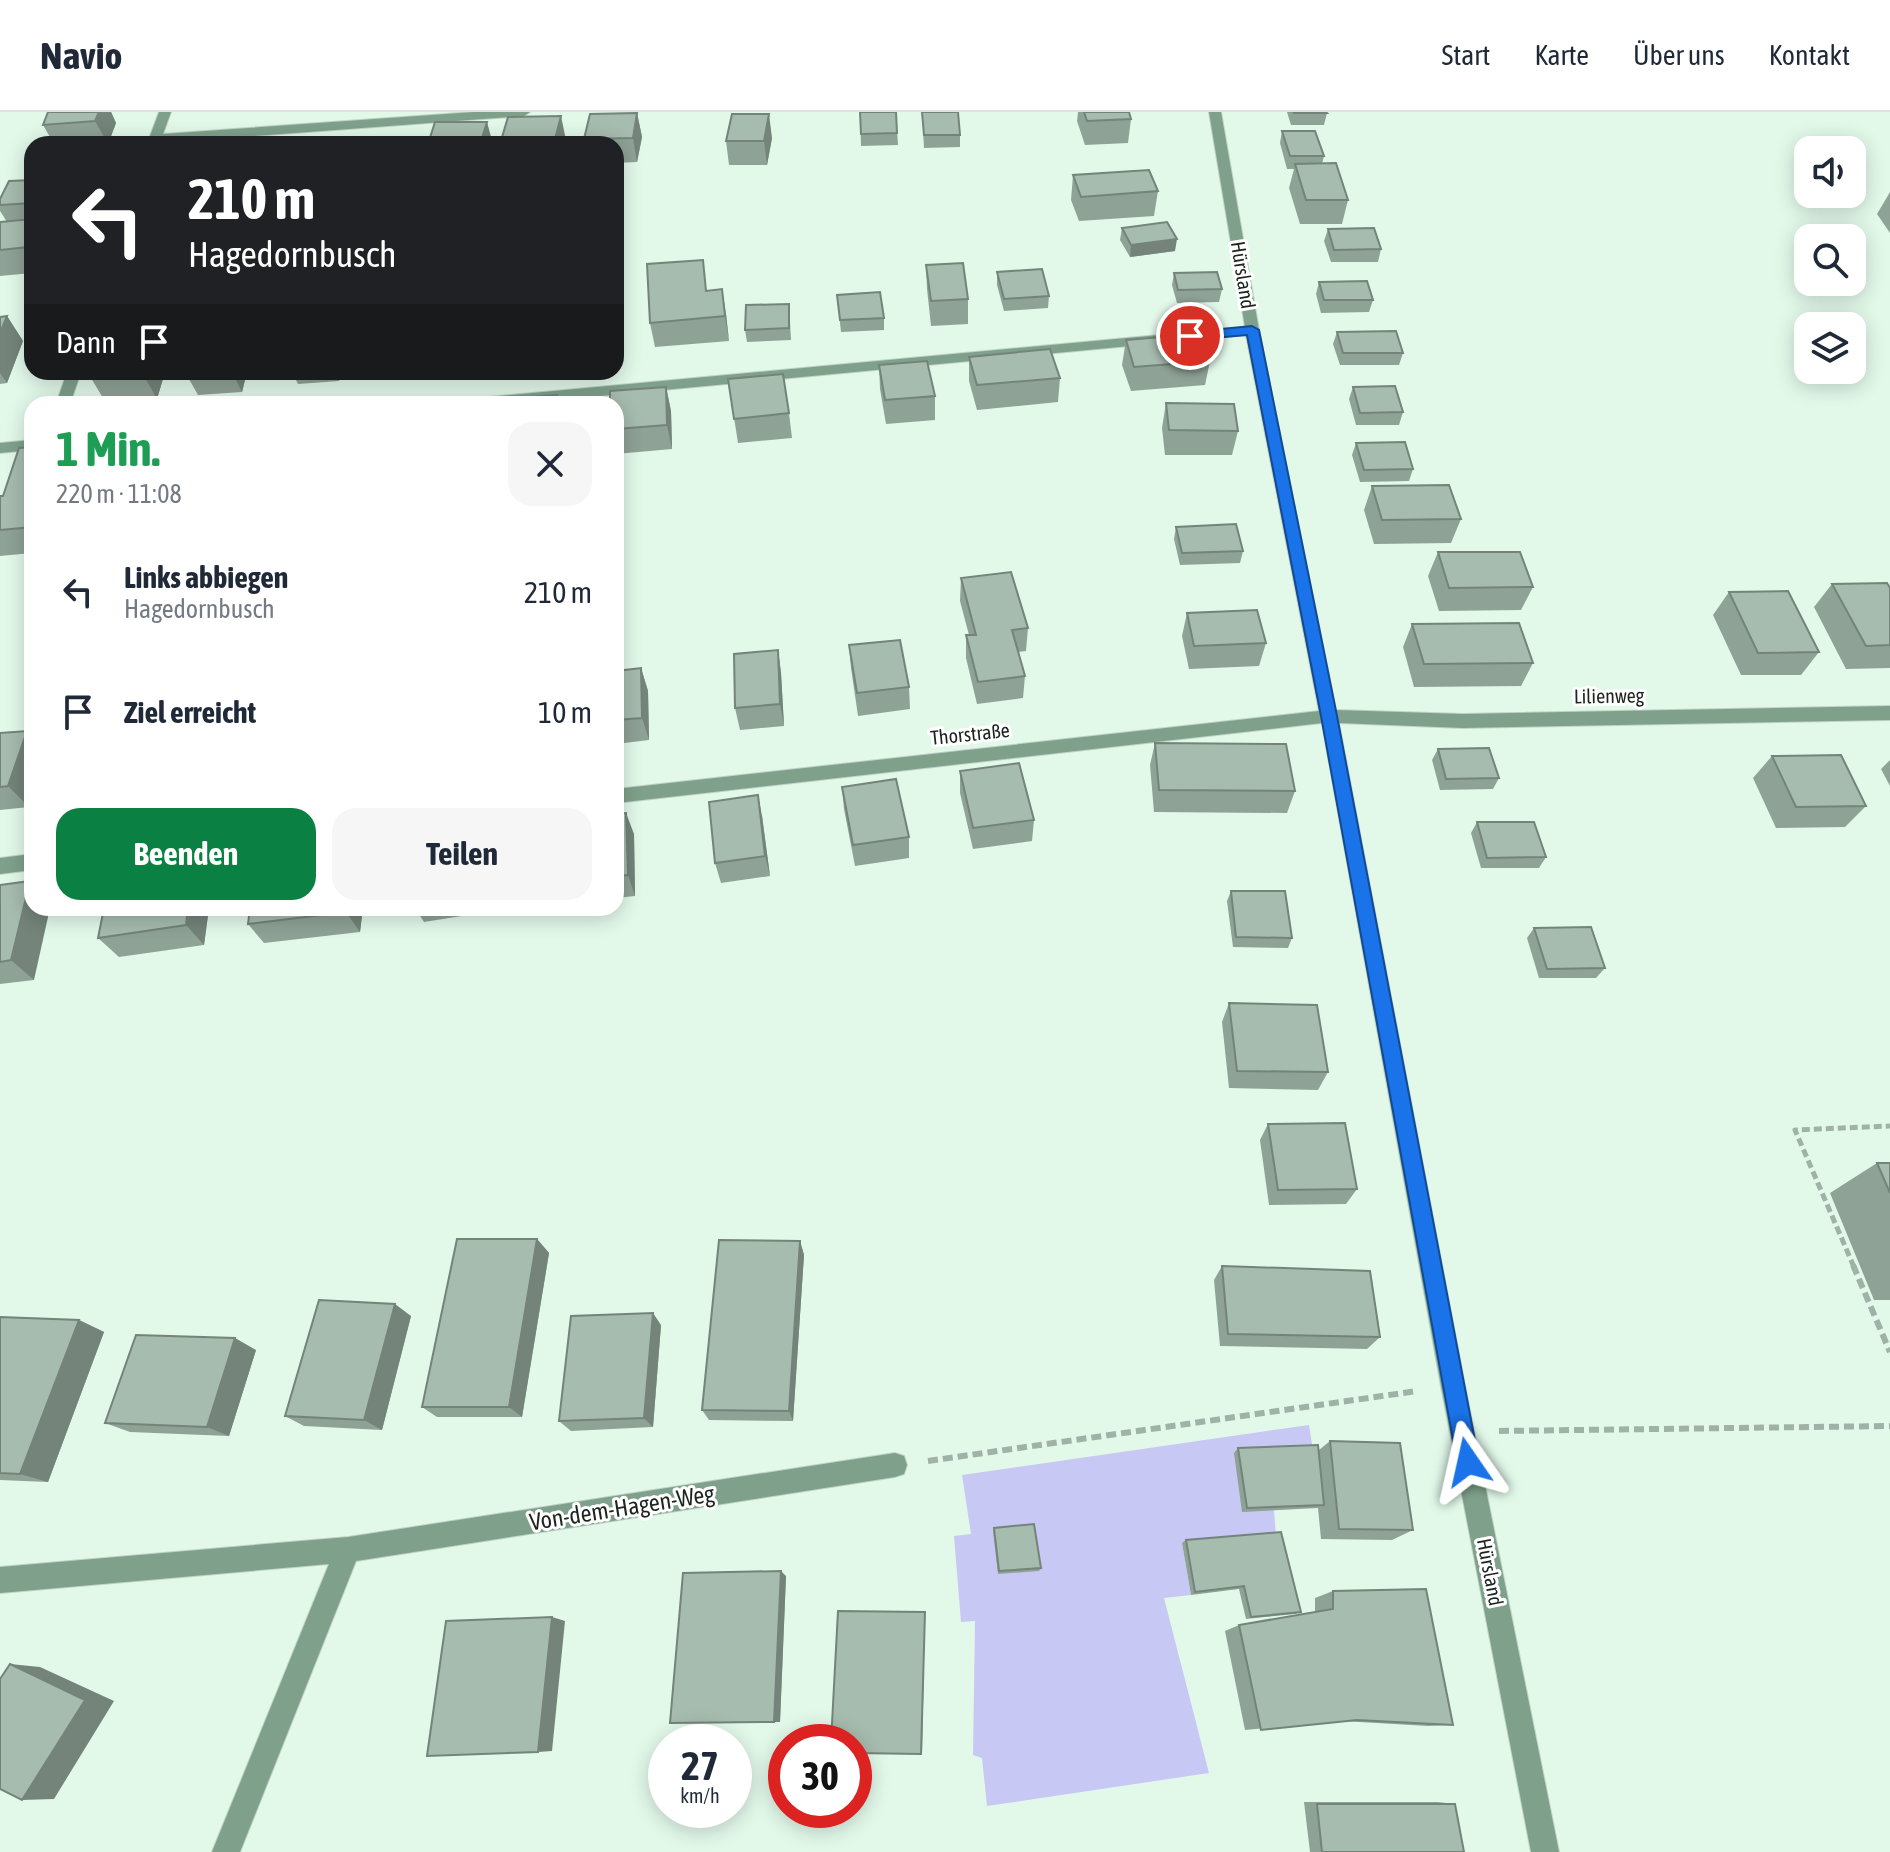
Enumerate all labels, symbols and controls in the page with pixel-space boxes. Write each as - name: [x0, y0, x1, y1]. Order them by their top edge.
- text: Navio: [40, 34, 122, 77]
- text: Start: [1441, 39, 1490, 71]
- text: Karte: [1534, 39, 1589, 71]
- text: Über uns: [1633, 39, 1725, 71]
- text: Kontakt: [1769, 39, 1850, 71]
- map controls: [1794, 136, 1866, 384]
- button: sound: [1794, 136, 1866, 208]
- text: 210 m: [188, 167, 315, 231]
- icon: left: [56, 168, 160, 272]
- button: search: [1794, 224, 1866, 296]
- text: Hagedornbusch: [188, 233, 397, 275]
- street label: Hürsland: [1227, 240, 1260, 310]
- pin: [1156, 302, 1224, 370]
- button: layers: [1794, 312, 1866, 384]
- icon: arrive: [1168, 314, 1212, 358]
- icon: arrive: [132, 320, 176, 364]
- text: Dann: [56, 325, 116, 359]
- text: 1 Min.: [56, 421, 160, 476]
- button: close: [508, 422, 592, 506]
- text: 220 m · 11:08: [56, 479, 182, 509]
- text: Links abbiegen: [124, 560, 288, 594]
- icon: left: [56, 570, 100, 614]
- text: 210 m: [524, 575, 592, 609]
- text: Hagedornbusch: [124, 594, 275, 624]
- street label: Lilienweg: [1574, 683, 1645, 708]
- icon: arrive: [56, 690, 100, 734]
- text: Ziel erreicht: [124, 695, 256, 729]
- text: 10 m: [538, 695, 592, 729]
- street label: Thorstraße: [929, 718, 1011, 749]
- button: Beenden: [56, 808, 316, 900]
- button: Teilen: [332, 808, 592, 900]
- position arrow: [1426, 1420, 1510, 1504]
- street label: Von-dem-Hagen-Weg: [528, 1479, 717, 1535]
- street label: Hürsland: [1473, 1536, 1508, 1607]
- speed limit sign: 30: [768, 1724, 872, 1828]
- text: 27: [681, 1743, 719, 1788]
- text: km/h: [680, 1784, 720, 1807]

